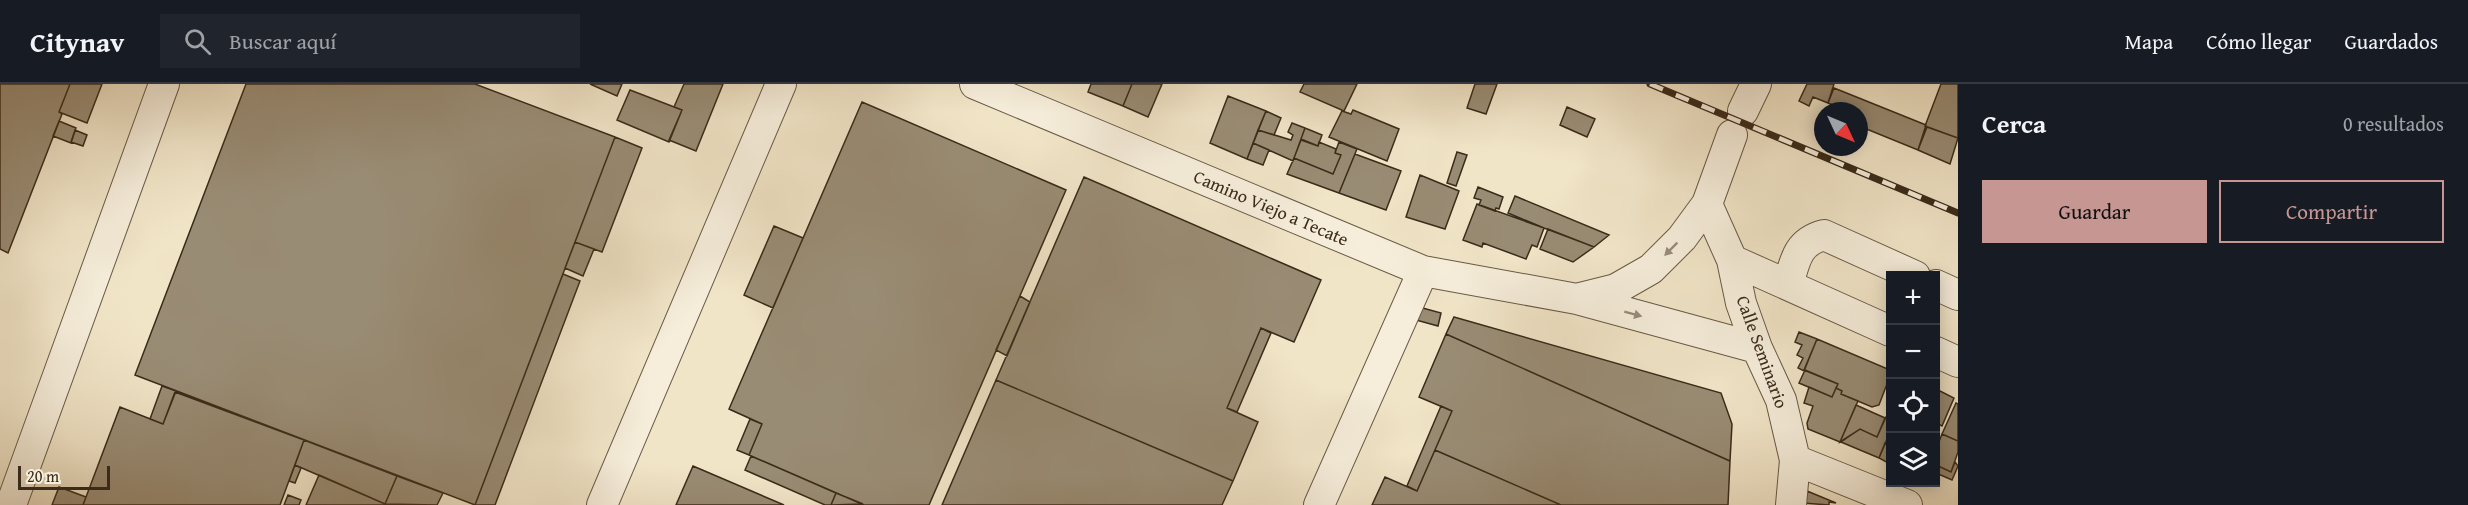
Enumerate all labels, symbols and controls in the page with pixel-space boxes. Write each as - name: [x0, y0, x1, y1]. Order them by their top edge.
- search box: [160, 14, 580, 68]
- text: Citynav: [30, 21, 124, 62]
- icon: search: [181, 25, 214, 58]
- text: Buscar aquí: [229, 25, 337, 57]
- text: Mapa: [2125, 26, 2173, 57]
- text: Cómo llegar: [2206, 26, 2311, 57]
- text: Guardados: [2344, 26, 2438, 57]
- north arrow: [1814, 102, 1868, 156]
- text: Cerca: [1982, 104, 2046, 143]
- text: 0 resultados: [2343, 109, 2444, 138]
- street label: Camino Viejo a Tecate: [1189, 163, 1353, 252]
- button: Guardar: [1982, 180, 2207, 243]
- button: Compartir: [2219, 180, 2444, 243]
- one-way arrow: [1664, 242, 1678, 256]
- map controls: [1886, 271, 1940, 487]
- button: +: [1886, 271, 1940, 325]
- street label: Calle Seminario: [1730, 292, 1795, 412]
- one-way arrow: [1624, 310, 1642, 320]
- button: −: [1886, 325, 1940, 379]
- button: locate: [1886, 379, 1940, 433]
- button: layers: [1886, 433, 1940, 487]
- scale bar: [18, 463, 110, 490]
- text: 20 m: [27, 464, 59, 488]

